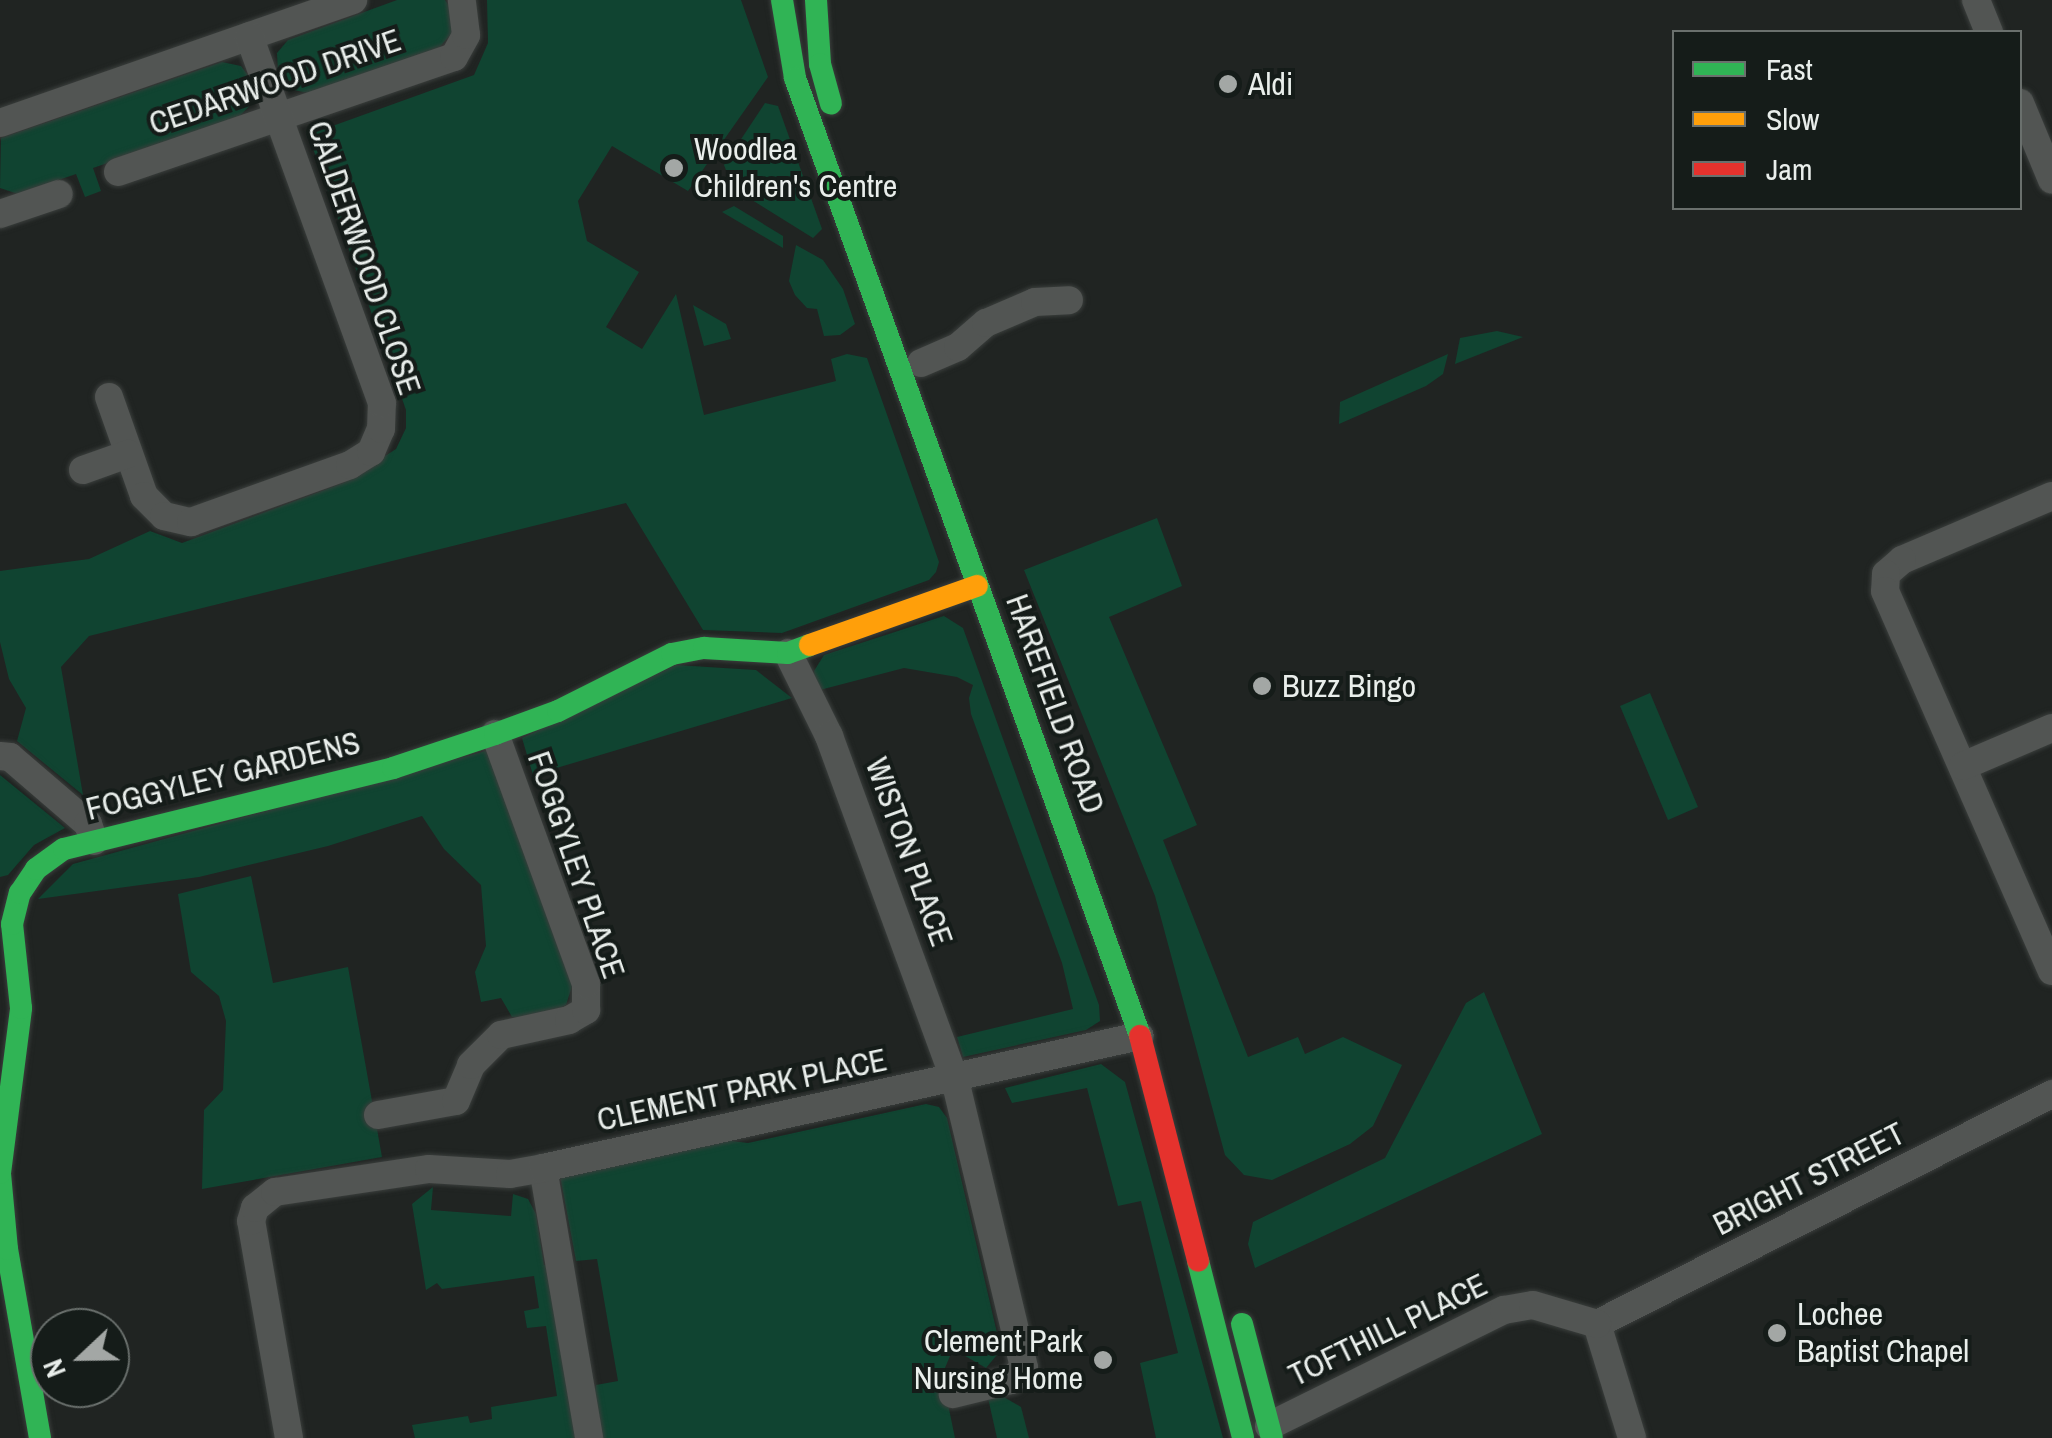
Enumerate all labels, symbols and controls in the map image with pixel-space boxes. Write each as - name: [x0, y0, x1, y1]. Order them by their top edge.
- street label: CEDARWOOD DRIVE: [144, 21, 406, 143]
- legend: [1672, 30, 2022, 210]
- text: Fast: [1766, 49, 1813, 89]
- place label: Aldi: [1248, 65, 1293, 103]
- marker: Aldi: [1217, 73, 1239, 95]
- text: Slow: [1766, 99, 1819, 139]
- street label: CALDERWOOD CLOSE: [299, 116, 429, 400]
- place label: Woodlea Children's Centre: [694, 131, 897, 206]
- text: Jam: [1766, 149, 1812, 189]
- marker: Woodlea Children's Centre: [663, 157, 685, 179]
- street label: HAREFIELD ROAD: [998, 589, 1112, 819]
- place label: Buzz Bingo: [1282, 667, 1416, 705]
- marker: Buzz Bingo: [1251, 675, 1273, 697]
- street label: FOGGYLEY GARDENS: [82, 723, 364, 829]
- street label: FOGGYLEY PLACE: [519, 746, 633, 984]
- street label: WISTON PLACE: [857, 752, 961, 952]
- street label: CLEMENT PARK PLACE: [593, 1040, 891, 1140]
- street label: BRIGHT STREET: [1707, 1114, 1911, 1244]
- street label: TOFTHILL PLACE: [1282, 1265, 1494, 1395]
- place label: Lochee Baptist Chapel: [1797, 1296, 1969, 1371]
- north arrow: [30, 1308, 130, 1408]
- marker: Lochee Baptist Chapel: [1766, 1322, 1788, 1344]
- place label: Clement Park Nursing Home: [914, 1323, 1083, 1398]
- marker: Clement Park Nursing Home: [1092, 1349, 1114, 1371]
- text: N: [33, 1354, 75, 1383]

